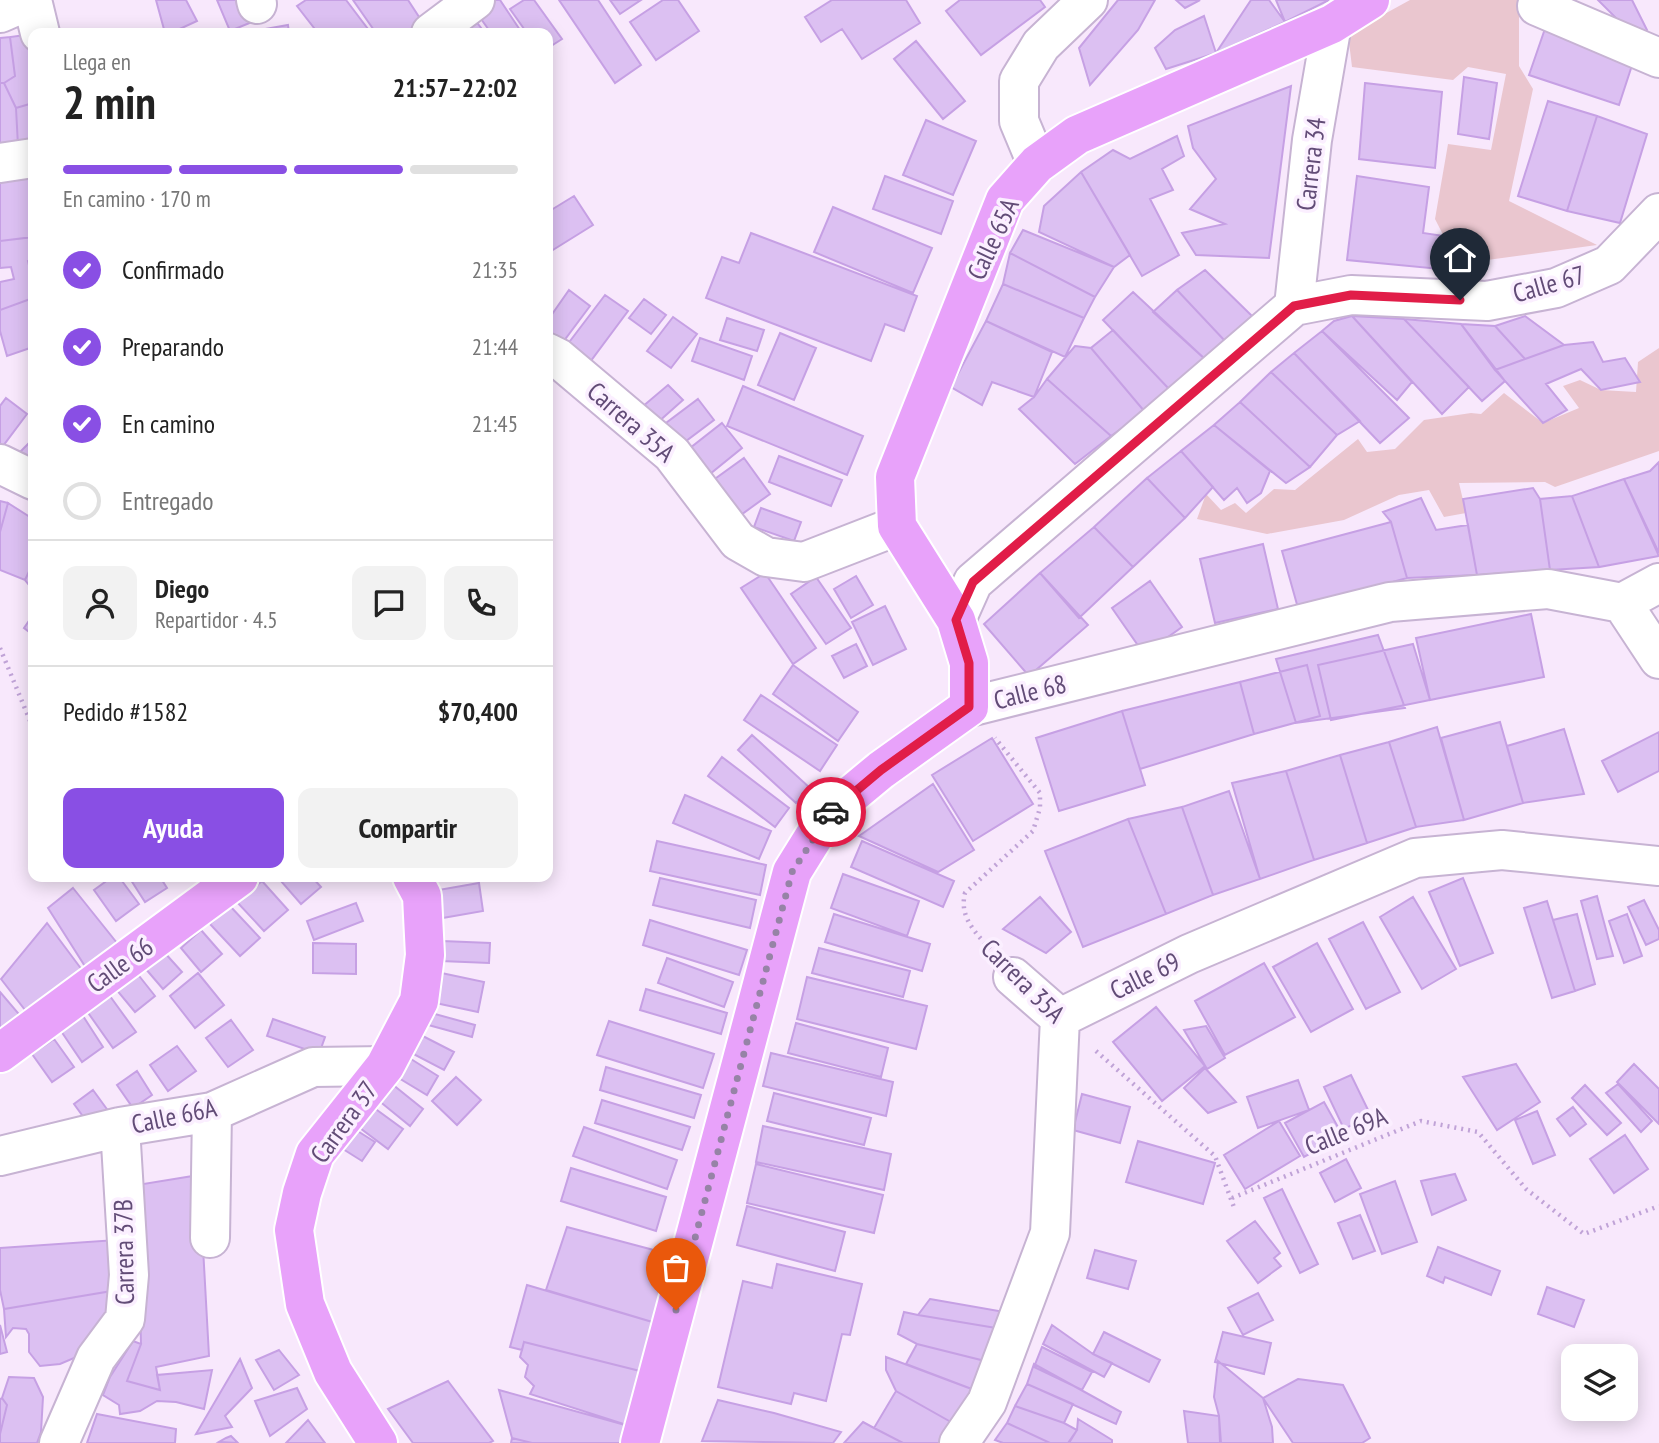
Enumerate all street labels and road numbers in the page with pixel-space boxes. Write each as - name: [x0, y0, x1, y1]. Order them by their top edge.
- street label: Carrera 34: [1288, 115, 1333, 212]
- street label: Calle 65A: [959, 192, 1026, 285]
- street label: Calle 67: [1509, 257, 1589, 310]
- street label: Carrera 35A: [581, 374, 683, 469]
- street label: Calle 68: [990, 667, 1070, 716]
- street label: Calle 66: [80, 930, 159, 1000]
- street label: Carrera 35A: [974, 932, 1073, 1030]
- street label: Calle 69: [1104, 945, 1185, 1007]
- street label: Carrera 37: [303, 1074, 384, 1169]
- street label: Calle 66A: [128, 1090, 220, 1141]
- street label: Calle 69A: [1300, 1099, 1393, 1162]
- street label: Carrera 37B: [106, 1199, 141, 1305]

